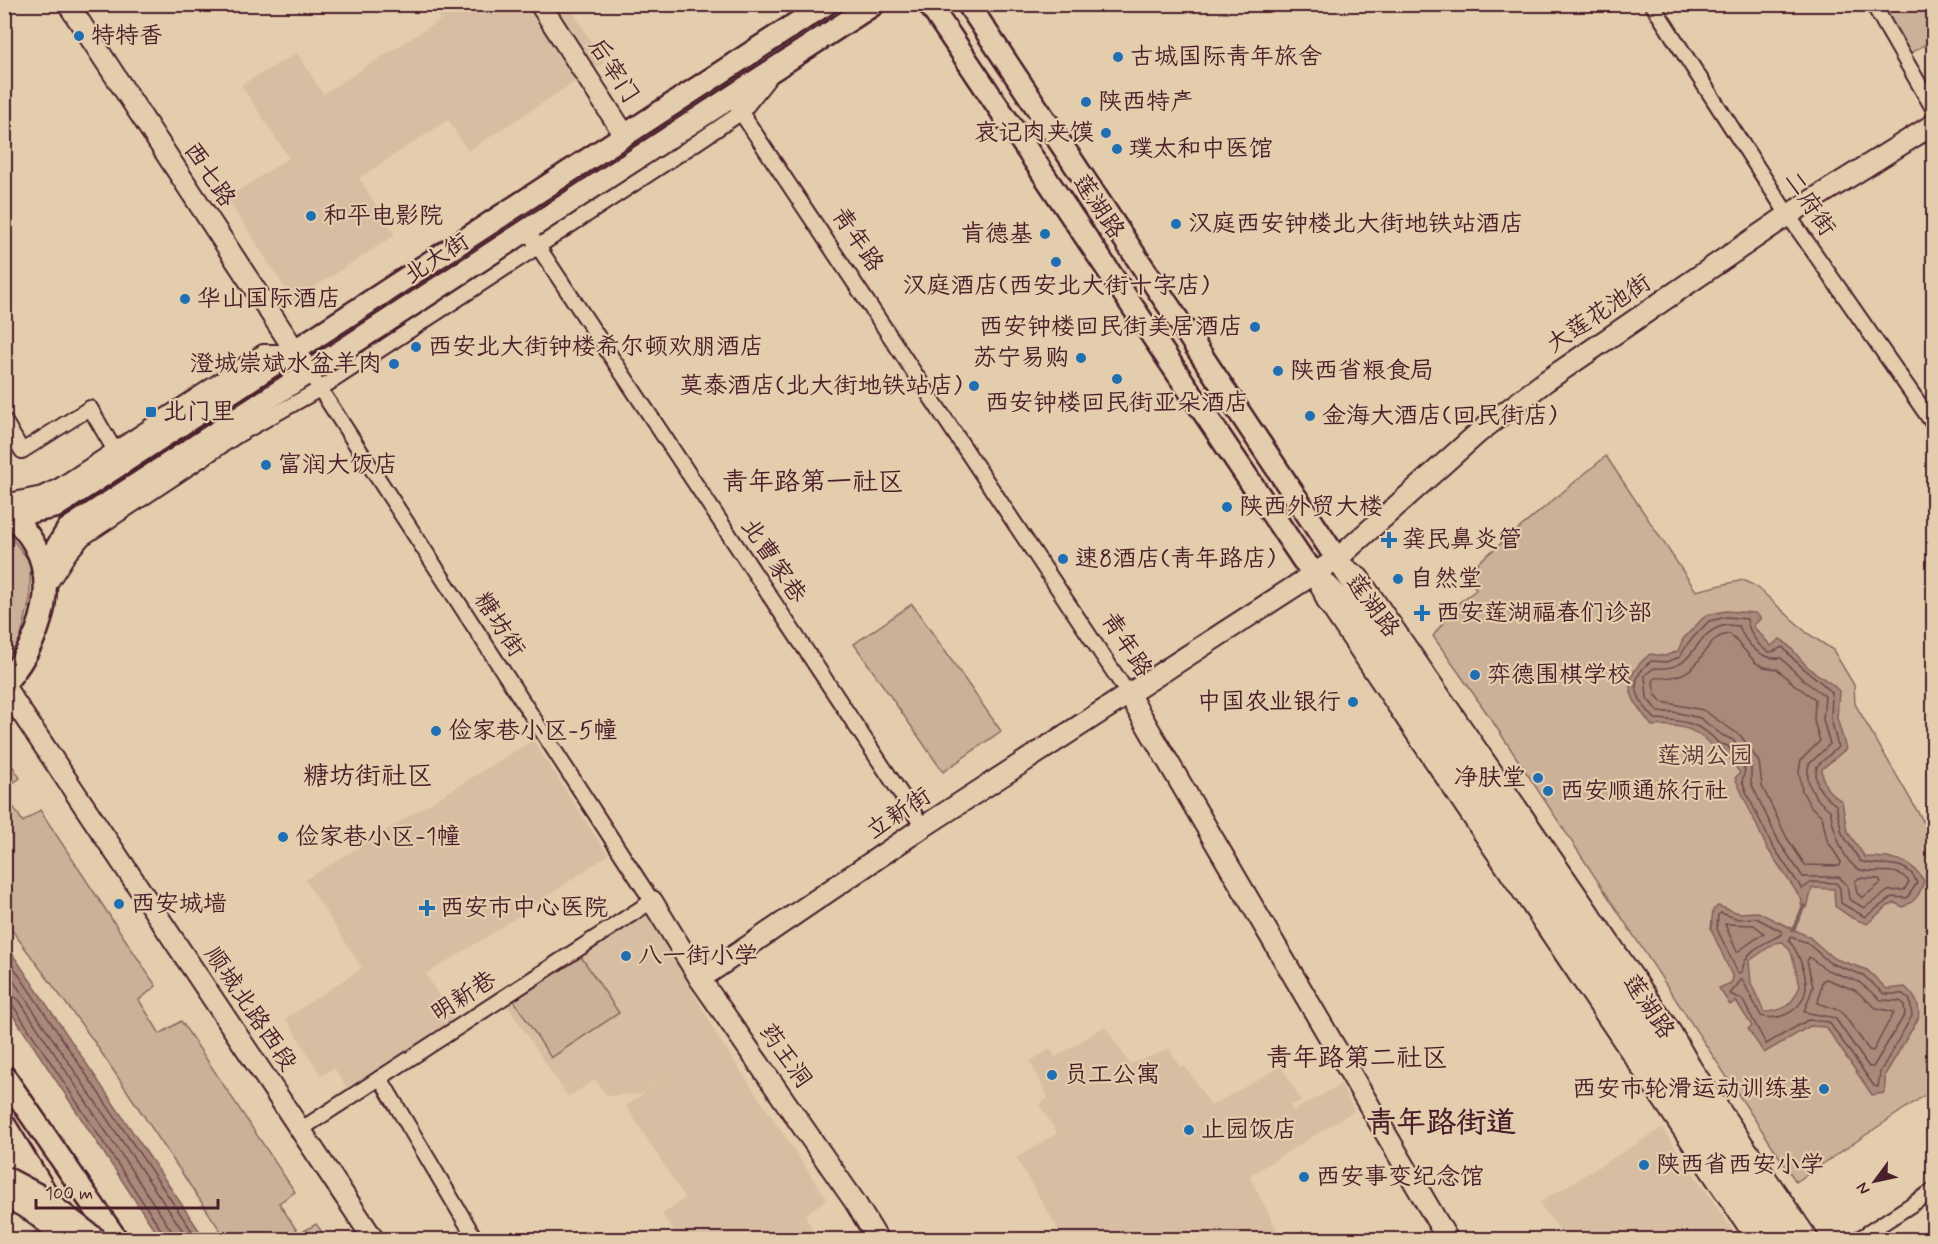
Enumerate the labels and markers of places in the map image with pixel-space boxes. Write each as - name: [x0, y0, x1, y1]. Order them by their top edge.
- place label: 特特香: [91, 21, 163, 52]
- marker: 特特香: [72, 29, 86, 43]
- place label: 古城国际青年旅舍: [1130, 42, 1322, 73]
- marker: 古城国际青年旅舍: [1111, 50, 1125, 64]
- place label: 陕西特产: [1098, 87, 1194, 118]
- marker: 陕西特产: [1079, 95, 1093, 109]
- place label: 哀记肉夹馍: [974, 118, 1094, 149]
- marker: 哀记肉夹馍: [1099, 126, 1113, 140]
- place label: 璞太和中医馆: [1129, 134, 1273, 165]
- marker: 璞太和中医馆: [1110, 142, 1124, 156]
- place label: 和平电影院: [323, 201, 443, 232]
- marker: 和平电影院: [304, 209, 318, 223]
- place label: 汉庭西安钟楼北大街地铁站酒店: [1188, 209, 1524, 240]
- marker: 汉庭西安钟楼北大街地铁站酒店: [1169, 217, 1183, 231]
- place label: 肯德基: [961, 219, 1033, 250]
- marker: 肯德基: [1038, 227, 1052, 241]
- marker: 汉庭酒店(西安北大街十字店): [1049, 255, 1063, 269]
- place label: 汉庭酒店(西安北大街十字店): [903, 271, 1210, 302]
- place label: 华山国际酒店: [197, 284, 341, 315]
- marker: 华山国际酒店: [178, 292, 192, 306]
- place label: 西安钟楼回民街美居酒店: [979, 312, 1243, 343]
- marker: 西安钟楼回民街美居酒店: [1248, 320, 1262, 334]
- place label: 西安北大街钟楼希尔顿欢朋酒店: [428, 332, 764, 363]
- marker: 西安北大街钟楼希尔顿欢朋酒店: [409, 340, 423, 354]
- place label: 苏宁易购: [973, 343, 1069, 374]
- place label: 澄城崇斌水盆羊肉: [190, 349, 382, 380]
- marker: 苏宁易购: [1074, 351, 1088, 365]
- place label: 陕西省粮食局: [1290, 356, 1434, 387]
- marker: 澄城崇斌水盆羊肉: [387, 357, 401, 371]
- marker: 陕西省粮食局: [1271, 364, 1285, 378]
- place label: 莫泰酒店(北大街地铁站店): [679, 371, 962, 402]
- marker: 西安钟楼回民街亚朵酒店: [1110, 372, 1124, 386]
- marker: 莫泰酒店(北大街地铁站店): [967, 379, 981, 393]
- place label: 西安钟楼回民街亚朵酒店: [985, 388, 1249, 419]
- place label: 北门里: [163, 397, 235, 428]
- place label: 金海大酒店(回民街店): [1322, 401, 1557, 432]
- marker: 北门里: [144, 405, 158, 419]
- marker: 金海大酒店(回民街店): [1303, 409, 1317, 423]
- place label: 富润大饭店: [278, 450, 398, 481]
- marker: 富润大饭店: [259, 458, 273, 472]
- place label: 陕西外贸大楼: [1239, 492, 1383, 523]
- marker: 陕西外贸大楼: [1220, 500, 1234, 514]
- place label: 龚民鼻炎管: [1402, 525, 1522, 556]
- marker: 龚民鼻炎管: [1380, 531, 1398, 549]
- place label: 速8酒店(青年路店): [1075, 544, 1276, 575]
- marker: 速8酒店(青年路店): [1056, 552, 1070, 566]
- place label: 自然堂: [1410, 564, 1482, 595]
- marker: 自然堂: [1391, 572, 1405, 586]
- place label: 西安莲湖福春们诊部: [1436, 598, 1652, 629]
- marker: 西安莲湖福春们诊部: [1413, 604, 1431, 622]
- place label: 弈德围棋学校: [1487, 660, 1631, 691]
- marker: 弈德围棋学校: [1468, 668, 1482, 682]
- place label: 中国农业银行: [1197, 687, 1341, 718]
- marker: 中国农业银行: [1346, 695, 1360, 709]
- place label: 俭家巷小区-5幢: [448, 716, 617, 747]
- marker: 俭家巷小区-5幢: [429, 724, 443, 738]
- place label: 净肤堂: [1454, 763, 1526, 794]
- marker: 净肤堂: [1531, 771, 1545, 785]
- place label: 西安顺通旅行社: [1560, 776, 1728, 807]
- marker: 西安顺通旅行社: [1541, 784, 1555, 798]
- place label: 俭家巷小区-1幢: [295, 822, 460, 853]
- marker: 俭家巷小区-1幢: [276, 830, 290, 844]
- place label: 西安城墙: [131, 889, 227, 920]
- place label: 西安市中心医院: [440, 893, 608, 924]
- marker: 西安城墙: [112, 897, 126, 911]
- marker: 西安市中心医院: [418, 899, 436, 917]
- place label: 八一街小学: [638, 941, 758, 972]
- marker: 八一街小学: [619, 949, 633, 963]
- place label: 员工公寓: [1064, 1060, 1160, 1091]
- marker: 员工公寓: [1045, 1068, 1059, 1082]
- place label: 西安市轮滑运动训练基: [1572, 1074, 1812, 1105]
- marker: 西安市轮滑运动训练基: [1817, 1082, 1831, 1096]
- place label: 止园饭店: [1201, 1115, 1297, 1146]
- marker: 止园饭店: [1182, 1123, 1196, 1137]
- place label: 陕西省西安小学: [1656, 1150, 1824, 1181]
- marker: 陕西省西安小学: [1637, 1158, 1651, 1172]
- place label: 西安事变纪念馆: [1316, 1162, 1484, 1193]
- marker: 西安事变纪念馆: [1297, 1170, 1311, 1184]

